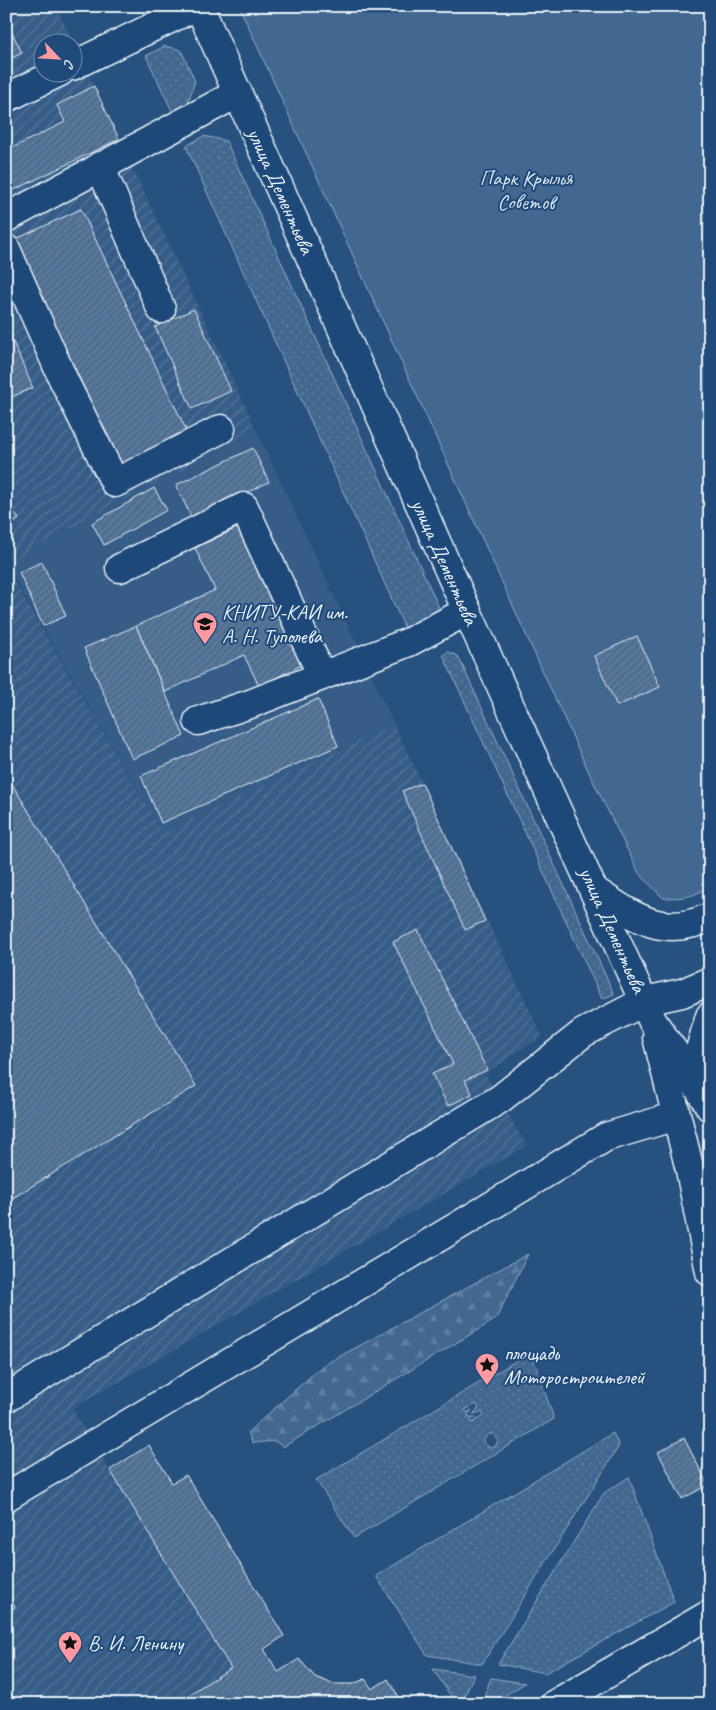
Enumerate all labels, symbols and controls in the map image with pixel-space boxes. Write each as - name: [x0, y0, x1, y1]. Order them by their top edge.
- north arrow: [32, 32, 82, 82]
- text: С: [59, 57, 78, 72]
- street label: улица Дементьева: [241, 122, 321, 260]
- park label: Парк Крылья Советов: [480, 165, 574, 215]
- street label: улица Дементьева: [405, 493, 485, 631]
- place label: КНИТУ-КАИ им. А. Н. Туполева: [222, 599, 348, 649]
- school or university icon: КНИТУ-КАИ им. А. Н. Туполева: [192, 611, 218, 645]
- street label: улица Дементьева: [573, 861, 653, 999]
- place label: площадь Моторостроителей: [504, 1340, 646, 1390]
- place icon: площадь Моторостроителей: [474, 1352, 500, 1386]
- place icon: В. И. Ленину: [57, 1630, 83, 1664]
- place label: В. И. Ленину: [88, 1630, 185, 1656]

